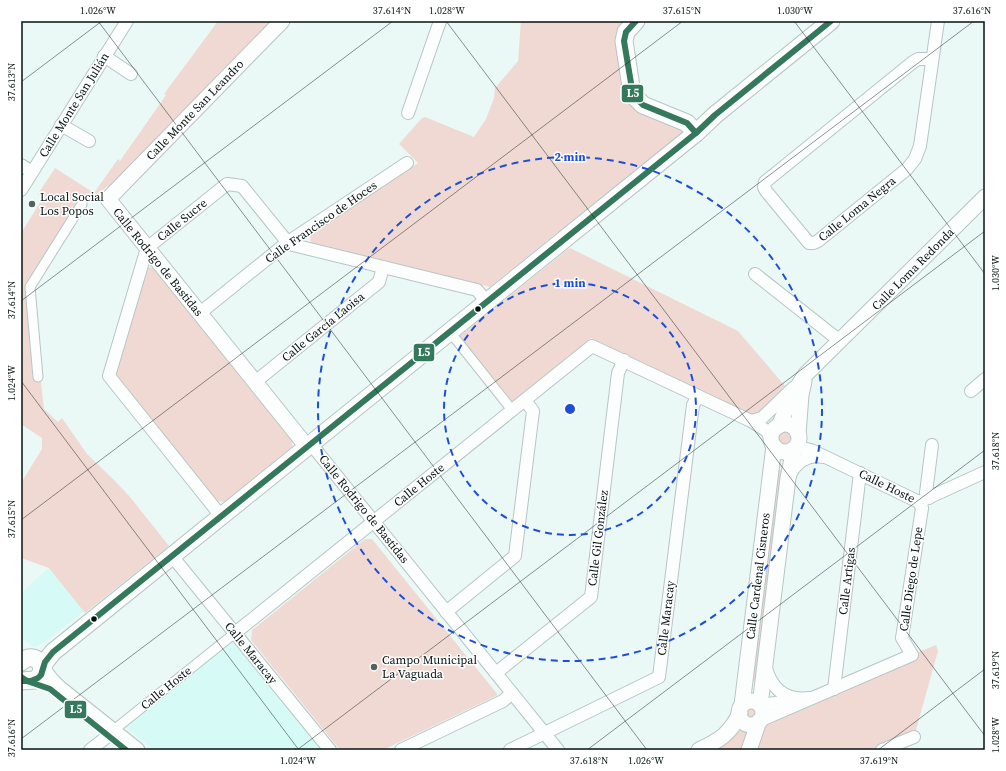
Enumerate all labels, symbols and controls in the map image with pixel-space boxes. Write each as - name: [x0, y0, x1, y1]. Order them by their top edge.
- text: 1.026°W: [80, 4, 116, 17]
- text: 37.614°N: [373, 4, 411, 17]
- text: 1.028°W: [429, 4, 465, 17]
- text: 37.615°N: [663, 4, 701, 17]
- text: 1.030°W: [777, 4, 813, 17]
- text: 37.616°N: [953, 4, 991, 17]
- street label: Calle Monte San Julián: [35, 50, 113, 160]
- street label: Calle Monte San Leandro: [143, 56, 248, 164]
- text: 37.613°N: [5, 63, 18, 101]
- line badge: L5: [621, 84, 644, 103]
- text: L5: [627, 86, 639, 101]
- text: 2 min: [554, 149, 586, 165]
- street label: Calle Loma Negra: [815, 172, 900, 245]
- street label: Calle Francisco de Hoces: [262, 177, 380, 267]
- place label: Local Social Los Popos: [40, 189, 104, 219]
- street label: Calle Sucre: [154, 195, 210, 245]
- marker: Local Social Los Popos: [27, 199, 37, 209]
- street label: Calle Rodrigo de Bastidas: [109, 204, 207, 320]
- street label: Calle Loma Redonda: [868, 224, 958, 314]
- text: 1.030°W: [989, 255, 1002, 291]
- text: 1 min: [554, 275, 586, 291]
- text: 37.614°N: [5, 281, 18, 319]
- street label: Calle García Laoisa: [278, 288, 368, 365]
- unlabelled marker: [473, 304, 483, 314]
- line badge: L5: [413, 343, 435, 362]
- text: L5: [418, 345, 430, 360]
- text: 1.024°W: [5, 365, 18, 401]
- centre of rings: [563, 402, 577, 416]
- text: 37.618°N: [989, 432, 1002, 470]
- street label: Calle Rodrigo de Bastidas: [315, 451, 413, 567]
- street label: Calle Hoste: [390, 460, 448, 510]
- street label: Calle Hoste: [856, 465, 918, 507]
- street label: Calle Gil González: [584, 489, 612, 587]
- text: 37.615°N: [5, 500, 18, 538]
- street label: Calle Cardenal Cisneros: [742, 512, 774, 640]
- street label: Calle Diego de Lepe: [896, 526, 926, 632]
- street label: Calle Artigas: [835, 546, 859, 616]
- street label: Calle Maracay: [653, 579, 679, 656]
- unlabelled marker: [89, 614, 99, 624]
- street label: Calle Maracay: [221, 619, 281, 688]
- text: 37.619°N: [989, 651, 1002, 689]
- place label: Campo Municipal La Vaguada: [382, 652, 477, 682]
- marker: Campo Municipal La Vaguada: [369, 662, 379, 672]
- street label: Calle Hoste: [137, 663, 195, 713]
- line badge: L5: [64, 700, 87, 719]
- text: L5: [70, 702, 82, 717]
- text: 1.028°W: [989, 717, 1002, 753]
- text: 37.616°N: [5, 719, 18, 757]
- text: 1.024°W: [280, 754, 316, 767]
- text: 37.618°N: [570, 754, 608, 767]
- text: 1.026°W: [628, 754, 664, 767]
- text: 37.619°N: [860, 754, 898, 767]

